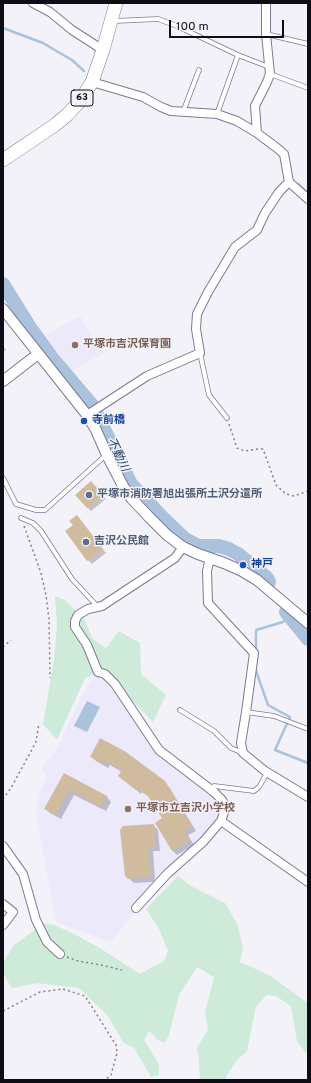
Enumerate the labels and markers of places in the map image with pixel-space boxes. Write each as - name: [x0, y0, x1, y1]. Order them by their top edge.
- place label: 平塚市吉沢保育園: [83, 338, 171, 352]
- marker: 平塚市吉沢保育園: [70, 340, 80, 350]
- place label: 寺前橋: [92, 414, 125, 428]
- marker: 寺前橋: [79, 416, 89, 426]
- place label: 平塚市消防署旭出張所土沢分遣所: [97, 488, 262, 502]
- marker: 平塚市消防署旭出張所土沢分遣所: [84, 490, 94, 500]
- place label: 吉沢公民館: [94, 535, 149, 549]
- marker: 吉沢公民館: [81, 537, 91, 547]
- place label: 神戸: [251, 558, 273, 572]
- marker: 神戸: [238, 560, 248, 570]
- place label: 平塚市立吉沢小学校: [136, 802, 235, 816]
- marker: 平塚市立吉沢小学校: [123, 804, 133, 814]

